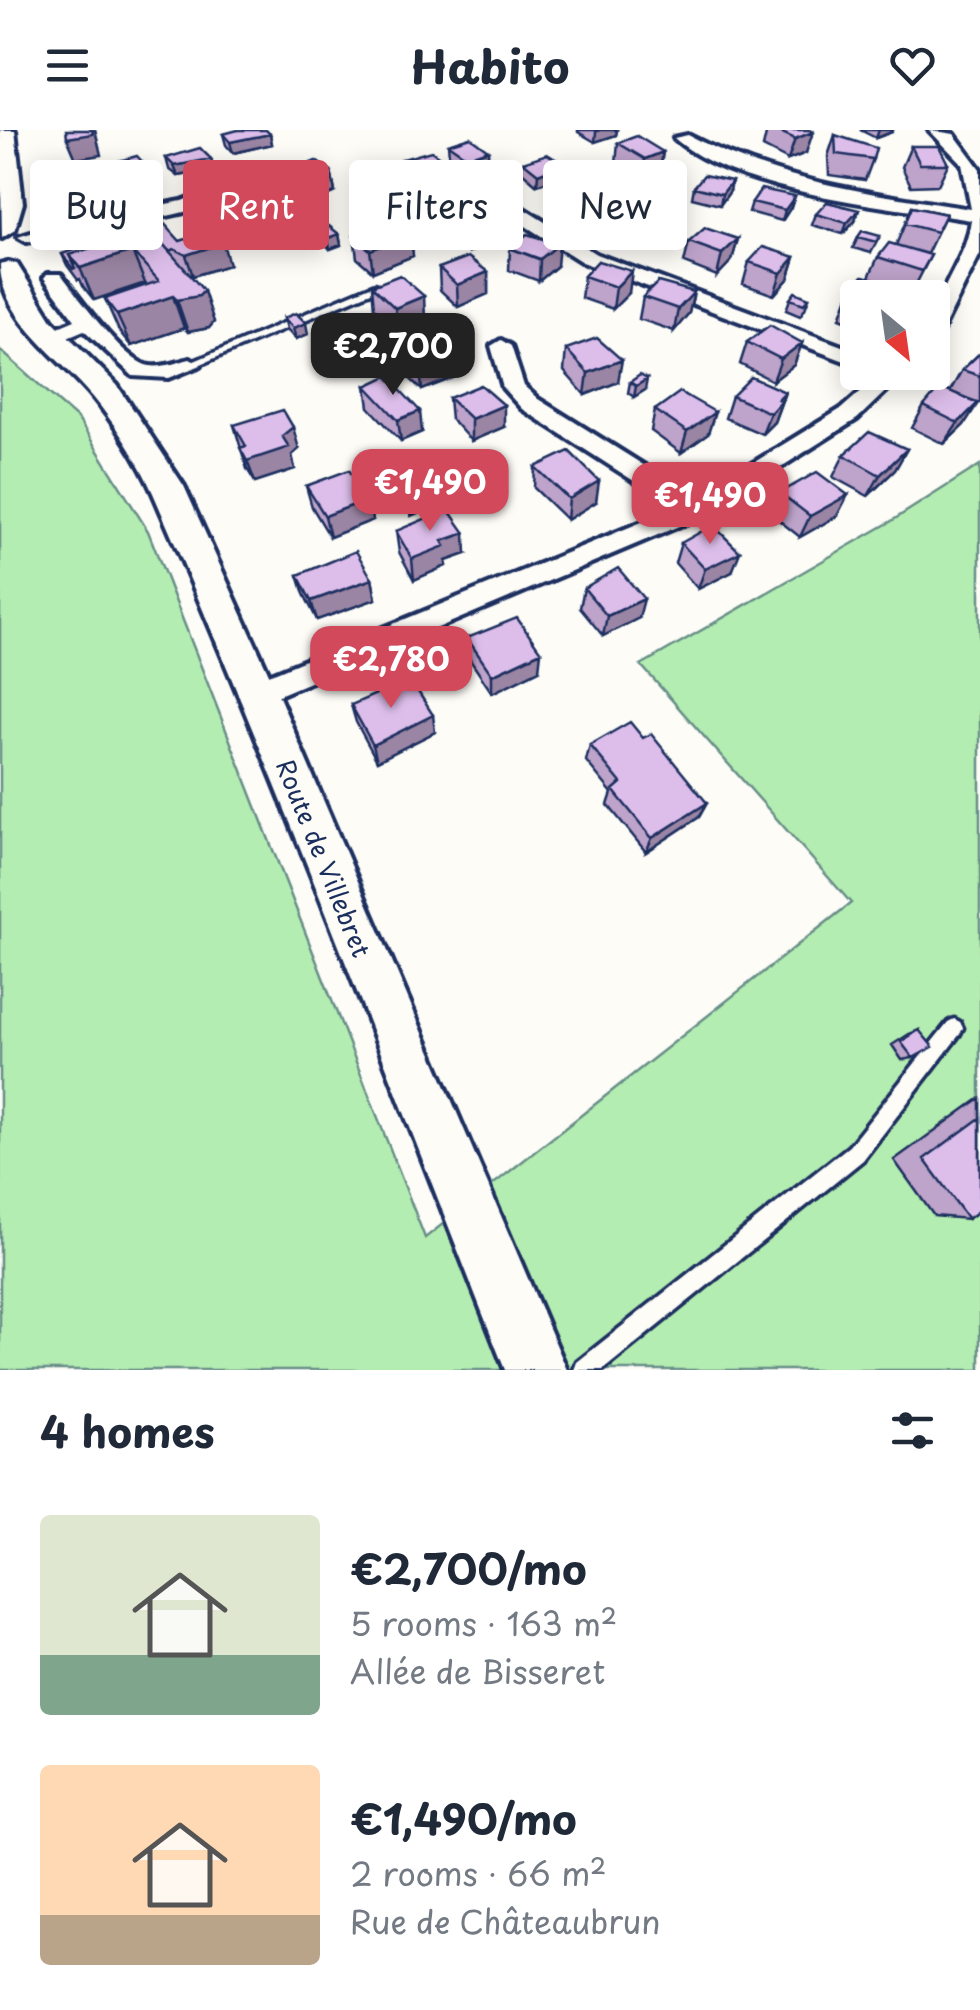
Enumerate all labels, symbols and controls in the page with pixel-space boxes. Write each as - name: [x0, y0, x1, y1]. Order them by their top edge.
- text: Habito: [411, 31, 569, 99]
- icon: menu: [40, 38, 95, 93]
- icon: heart: [885, 38, 940, 93]
- chip: Buy: [30, 160, 163, 250]
- chip: Rent: [183, 160, 329, 250]
- chip: Filters: [349, 160, 523, 250]
- chip: New: [543, 160, 687, 250]
- north arrow: [840, 280, 950, 390]
- map controls: [840, 280, 950, 390]
- pin: €2,700: [312, 313, 474, 398]
- text: €2,700: [333, 321, 453, 369]
- pin: €1,490: [349, 449, 511, 534]
- text: €1,490: [374, 457, 486, 505]
- pin: €1,490: [629, 462, 791, 547]
- text: €1,490: [654, 470, 766, 518]
- pin: €2,780: [310, 626, 472, 711]
- text: €2,780: [332, 634, 450, 682]
- street label: Route de Villebret: [267, 753, 381, 963]
- text: 4 homes: [40, 1399, 215, 1462]
- icon: filters: [885, 1403, 940, 1458]
- text: €2,700/mo: [350, 1536, 587, 1599]
- icon: home: [120, 1555, 240, 1675]
- text: 5 rooms · 163 m²: [350, 1599, 617, 1647]
- text: Allée de Bisseret: [350, 1647, 605, 1695]
- text: €1,490/mo: [350, 1786, 577, 1849]
- icon: home: [120, 1805, 240, 1925]
- text: 2 rooms · 66 m²: [350, 1849, 607, 1897]
- text: Rue de Châteaubrun: [350, 1897, 661, 1945]

